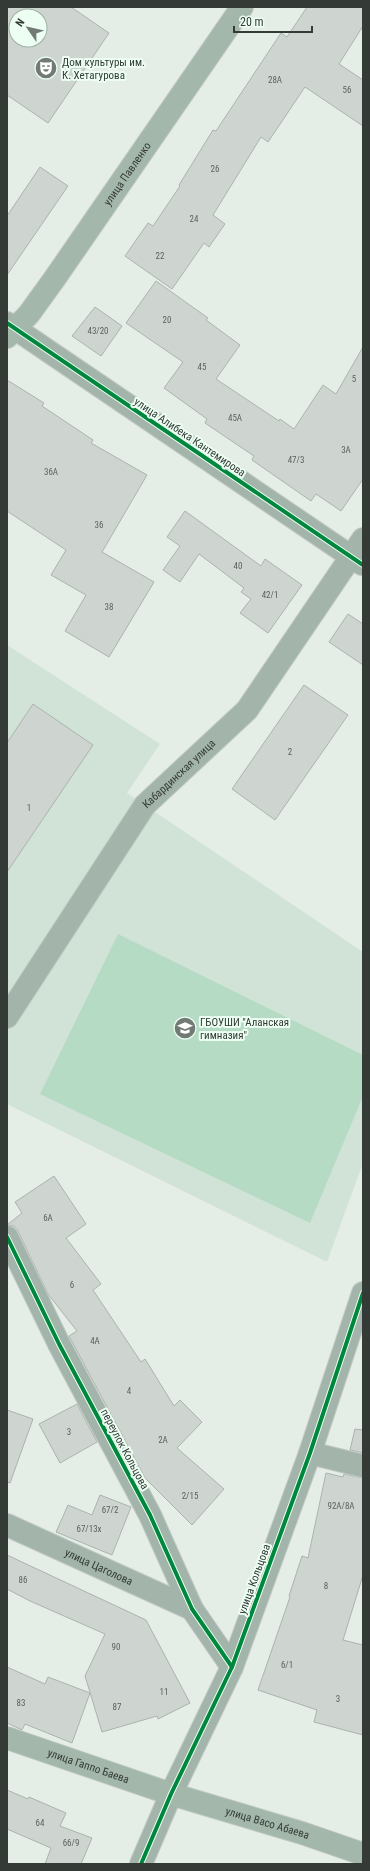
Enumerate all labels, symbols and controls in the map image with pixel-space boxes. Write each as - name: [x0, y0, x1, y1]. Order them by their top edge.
- north arrow: [8, 8, 48, 48]
- scale bar: [234, 8, 312, 34]
- text: 20 m: [240, 15, 264, 29]
- text: N: [13, 16, 28, 29]
- theatre icon: Дом культуры им. К. Хетагурова: [33, 55, 59, 81]
- place label: Дом культуры им. К. Хетагурова: [62, 56, 145, 82]
- house number: 28А: [268, 75, 282, 85]
- house number: 56: [343, 85, 351, 95]
- street label: улица Павленко: [101, 139, 154, 208]
- house number: 26: [211, 164, 219, 174]
- house number: 24: [190, 214, 199, 224]
- house number: 22: [156, 251, 165, 261]
- house number: 20: [163, 315, 171, 325]
- house number: 43/20: [87, 326, 109, 336]
- house number: 45: [198, 362, 207, 372]
- house number: 5: [352, 374, 357, 384]
- street label: улица Алибека Кантемирова: [132, 395, 248, 480]
- house number: 45А: [228, 413, 242, 423]
- house number: 3А: [341, 445, 351, 455]
- house number: 47/3: [288, 455, 304, 465]
- house number: 36А: [44, 467, 58, 477]
- house number: 36: [95, 520, 103, 530]
- house number: 40: [234, 561, 242, 571]
- house number: 42/1: [262, 590, 278, 600]
- house number: 38: [105, 602, 113, 612]
- street label: Кабардинская улица: [140, 737, 218, 811]
- house number: 2: [288, 747, 293, 757]
- house number: 1: [27, 803, 31, 813]
- school or university icon: ГБОУШИ "Аланская гимназия": [172, 1015, 198, 1041]
- place label: ГБОУШИ "Аланская гимназия": [200, 1016, 289, 1042]
- house number: 6А: [43, 1213, 53, 1223]
- house number: 6: [70, 1280, 74, 1290]
- house number: 4А: [90, 1336, 100, 1346]
- house number: 4: [127, 1386, 132, 1396]
- street label: переулок Кольцова: [98, 1407, 151, 1492]
- house number: 3: [67, 1427, 71, 1437]
- house number: 2А: [158, 1435, 168, 1445]
- house number: 2/15: [182, 1491, 199, 1501]
- house number: 92А/8А: [327, 1501, 355, 1511]
- house number: 67/2: [102, 1505, 119, 1515]
- house number: 67/13x: [76, 1524, 102, 1534]
- street label: улица Кольцова: [236, 1542, 273, 1616]
- street label: улица Цаголова: [63, 1546, 135, 1588]
- house number: 86: [19, 1575, 27, 1585]
- house number: 8: [324, 1581, 328, 1591]
- house number: 90: [112, 1642, 120, 1652]
- house number: 6/1: [281, 1660, 293, 1670]
- house number: 11: [160, 1687, 168, 1697]
- house number: 3: [336, 1694, 340, 1704]
- house number: 83: [17, 1698, 25, 1708]
- house number: 87: [113, 1702, 122, 1712]
- street label: улица Гаппо Баева: [46, 1746, 131, 1786]
- street label: улица Васо Абаева: [224, 1805, 311, 1842]
- house number: 64: [36, 1818, 45, 1828]
- house number: 66/9: [63, 1838, 79, 1848]

